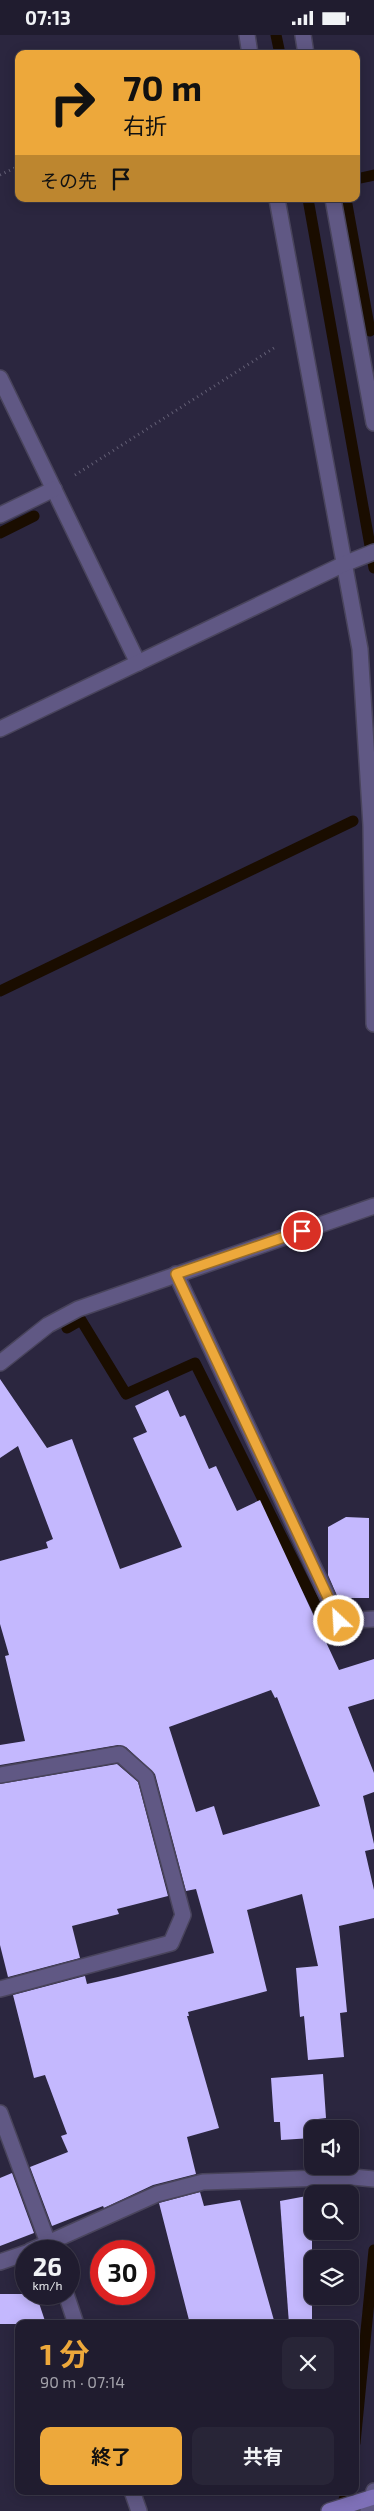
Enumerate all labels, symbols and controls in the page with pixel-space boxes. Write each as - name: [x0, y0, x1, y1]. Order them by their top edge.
- text: 07:13: [25, 6, 71, 29]
- text: 70 m: [123, 66, 202, 108]
- icon: right: [40, 70, 105, 135]
- text: 右折: [123, 112, 167, 138]
- icon: arrive: [107, 165, 135, 193]
- text: その先: [40, 169, 97, 192]
- pin: [281, 1210, 323, 1252]
- icon: arrive: [288, 1217, 316, 1245]
- position arrow: [312, 1594, 364, 1646]
- map controls: [304, 2120, 359, 2305]
- button: sound: [304, 2120, 359, 2175]
- button: search: [304, 2185, 359, 2240]
- speed limit sign: 30: [90, 2240, 155, 2305]
- button: layers: [304, 2250, 359, 2305]
- text: 26: [33, 2251, 62, 2281]
- text: km/h: [33, 2278, 62, 2292]
- text: 1 分: [40, 2335, 89, 2371]
- button: close: [282, 2337, 334, 2389]
- text: 90 m · 07:14: [40, 2372, 125, 2391]
- button: 終了: [40, 2427, 182, 2485]
- button: 共有: [192, 2427, 334, 2485]

